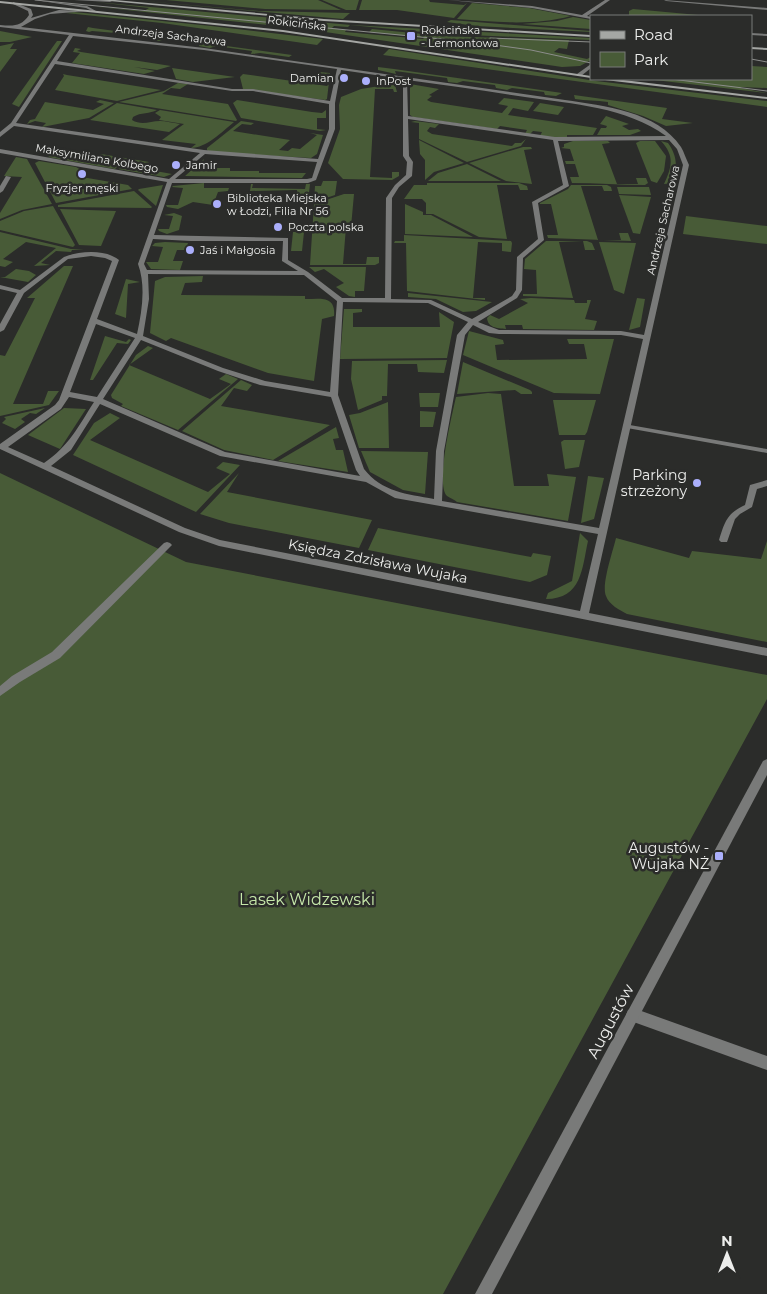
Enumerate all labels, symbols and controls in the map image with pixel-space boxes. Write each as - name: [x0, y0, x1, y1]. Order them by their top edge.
- street label: Rokicińska: [267, 12, 327, 34]
- legend: [590, 15, 752, 80]
- street label: Andrzeja Sacharowa: [115, 21, 227, 49]
- place label: Rokicińska - Lermontowa: [421, 23, 498, 50]
- text: Road: [634, 25, 673, 44]
- marker: Rokicińska - Lermontowa: [405, 30, 417, 42]
- text: Park: [634, 50, 668, 69]
- place label: Damian: [290, 71, 334, 85]
- marker: Damian: [338, 72, 350, 84]
- place label: InPost: [376, 74, 412, 88]
- marker: InPost: [360, 75, 372, 87]
- street label: Maksymiliana Kolbego: [34, 140, 160, 176]
- place label: Jamir: [185, 158, 217, 172]
- marker: Jamir: [170, 159, 182, 171]
- street label: Andrzeja Sacharowa: [644, 164, 682, 276]
- marker: Fryzjer męski: [76, 168, 88, 180]
- place label: Fryzjer męski: [46, 181, 118, 195]
- place label: Biblioteka Miejska w Łodzi, Filia Nr 56: [227, 191, 329, 218]
- marker: Biblioteka Miejska w Łodzi, Filia Nr 56: [211, 198, 223, 210]
- place label: Poczta polska: [288, 220, 364, 234]
- marker: Poczta polska: [272, 221, 284, 233]
- place label: Jaś i Małgosia: [199, 243, 275, 257]
- marker: Jaś i Małgosia: [184, 244, 196, 256]
- place label: Parking strzeżony: [621, 466, 687, 500]
- marker: Parking strzeżony: [691, 477, 703, 489]
- street label: Księdza Zdzisława Wujaka: [287, 535, 469, 587]
- place label: Augustów - Wujaka NŻ: [629, 839, 709, 873]
- marker: Augustów - Wujaka NŻ: [713, 850, 725, 862]
- park label: Lasek Widzewski: [239, 890, 375, 909]
- street label: Augustów: [583, 981, 638, 1062]
- north arrow: [702, 1229, 752, 1279]
- text: N: [721, 1232, 733, 1250]

